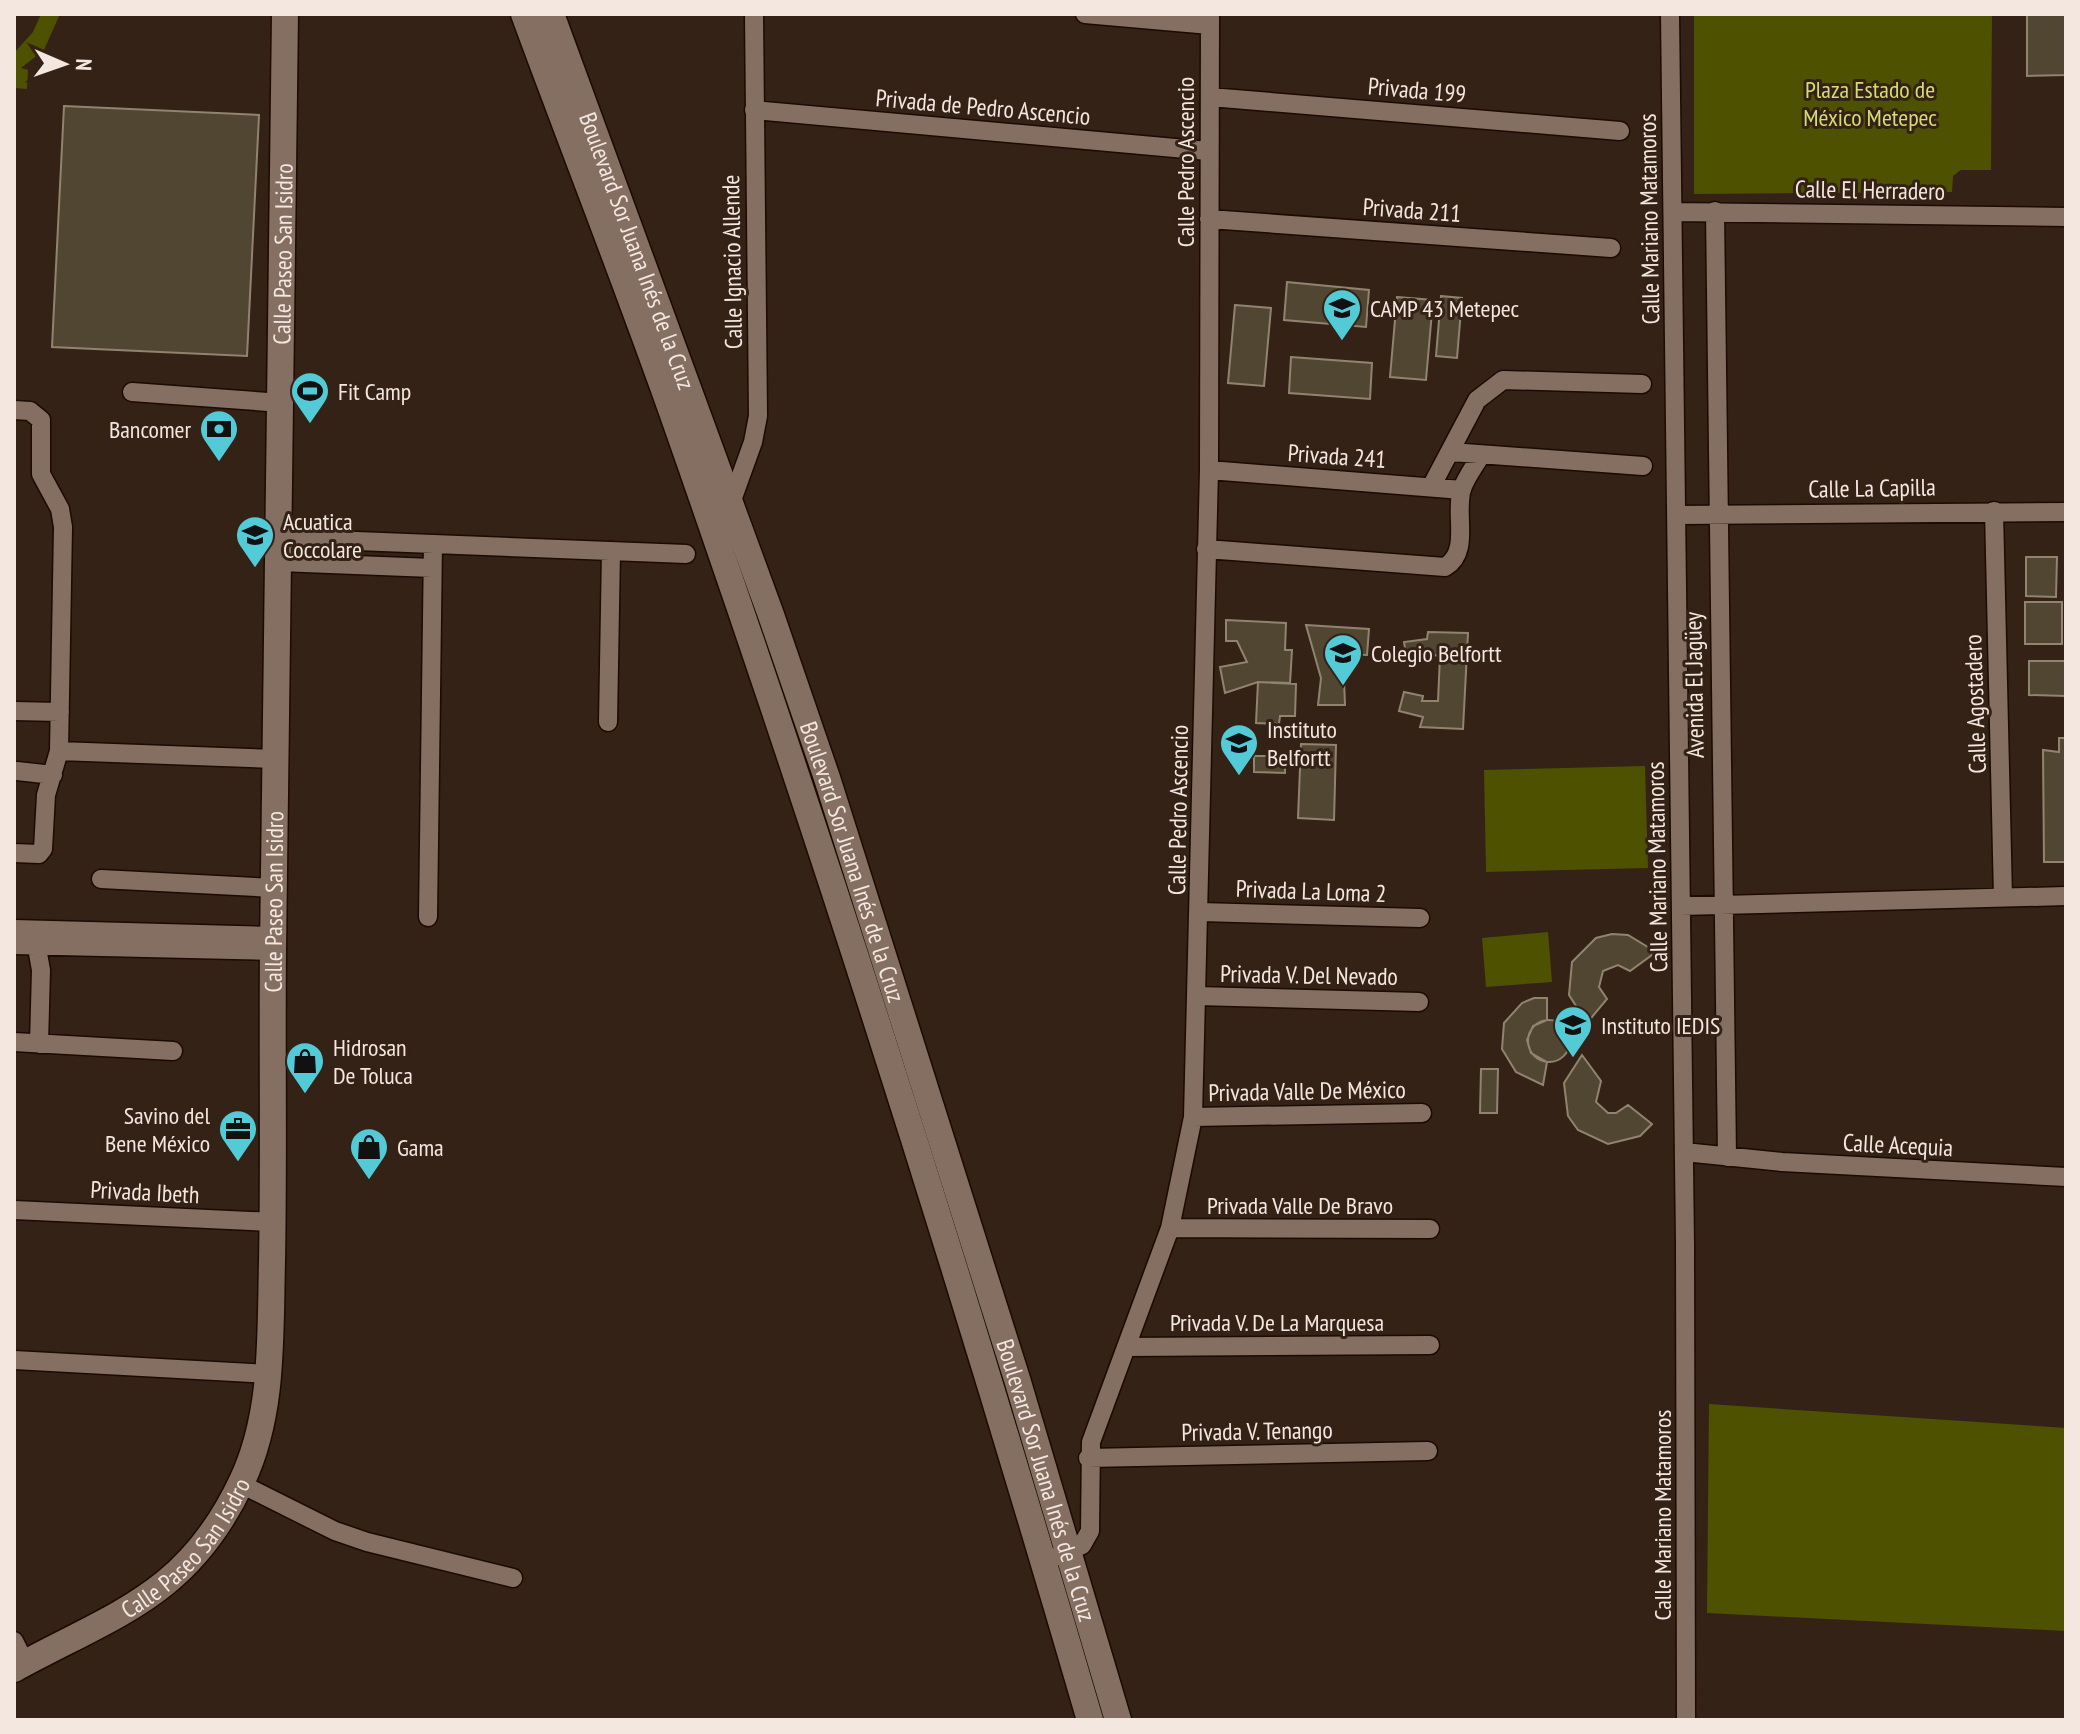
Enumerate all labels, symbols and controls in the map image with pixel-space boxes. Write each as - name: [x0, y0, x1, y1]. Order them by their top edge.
- north arrow: [24, 24, 104, 104]
- text: N: [70, 58, 98, 71]
- street label: Privada 199: [1367, 70, 1467, 110]
- park label: Plaza Estado de México Metepec: [1803, 74, 1937, 133]
- street label: Calle Pedro Ascencio: [1170, 77, 1201, 247]
- street label: Privada de Pedro Ascencio: [874, 82, 1092, 132]
- street label: Boulevard Sor Juana Inés de la Cruz: [573, 108, 703, 394]
- street label: Calle Mariano Matamoros: [1632, 113, 1666, 325]
- street label: Calle Paseo San Isidro: [266, 163, 299, 345]
- street label: Calle El Herradero: [1795, 173, 1945, 207]
- street label: Calle Ignacio Allende: [715, 175, 749, 349]
- street label: Privada 211: [1362, 191, 1462, 229]
- school or university icon: CAMP 43 Metepec: [1321, 287, 1363, 342]
- place label: CAMP 43 Metepec: [1370, 293, 1520, 324]
- sports icon: Fit Camp: [289, 370, 331, 425]
- place label: Fit Camp: [338, 376, 411, 407]
- bank icon: Bancomer: [198, 408, 240, 463]
- place label: Bancomer: [109, 414, 191, 445]
- street label: Privada 241: [1287, 437, 1387, 475]
- street label: Calle La Capilla: [1808, 471, 1936, 505]
- place label: Acuatica Coccolare: [283, 506, 362, 565]
- school or university icon: Acuatica Coccolare: [234, 514, 276, 569]
- street label: Avenida El Jagüey: [1677, 612, 1711, 758]
- school or university icon: Colegio Belfortt: [1322, 632, 1364, 687]
- street label: Calle Agostadero: [1957, 634, 1993, 774]
- place label: Colegio Belfortt: [1371, 638, 1502, 669]
- place label: Instituto Belfortt: [1267, 714, 1337, 773]
- street label: Boulevard Sor Juana Inés de la Cruz: [793, 717, 912, 1006]
- school or university icon: Instituto Belfortt: [1218, 722, 1260, 777]
- street label: Calle Pedro Ascencio: [1161, 725, 1195, 895]
- street label: Calle Mariano Matamoros: [1640, 761, 1674, 973]
- street label: Calle Paseo San Isidro: [257, 811, 290, 993]
- street label: Privada La Loma 2: [1235, 873, 1387, 909]
- street label: Privada V. Del Nevado: [1220, 958, 1398, 992]
- school or university icon: Instituto IEDIS: [1552, 1004, 1594, 1059]
- place label: Instituto IEDIS: [1601, 1010, 1720, 1041]
- place label: Hidrosan De Toluca: [333, 1032, 413, 1091]
- shop icon: Hidrosan De Toluca: [284, 1040, 326, 1095]
- street label: Privada Valle De México: [1208, 1074, 1406, 1108]
- place label: Savino del Bene México: [105, 1100, 210, 1159]
- office icon: Savino del Bene México: [217, 1108, 259, 1163]
- shop icon: Gama: [348, 1126, 390, 1181]
- street label: Calle Acequia: [1842, 1127, 1954, 1163]
- place label: Gama: [397, 1132, 444, 1163]
- street label: Privada Ibeth: [90, 1174, 200, 1210]
- street label: Privada Valle De Bravo: [1207, 1190, 1393, 1221]
- street label: Privada V. De La Marquesa: [1170, 1307, 1384, 1338]
- street label: Boulevard Sor Juana Inés de la Cruz: [990, 1335, 1103, 1625]
- street label: Calle Mariano Matamoros: [1647, 1410, 1678, 1620]
- street label: Privada V. Tenango: [1181, 1414, 1333, 1448]
- street label: Calle Paseo San Isidro: [115, 1473, 257, 1625]

